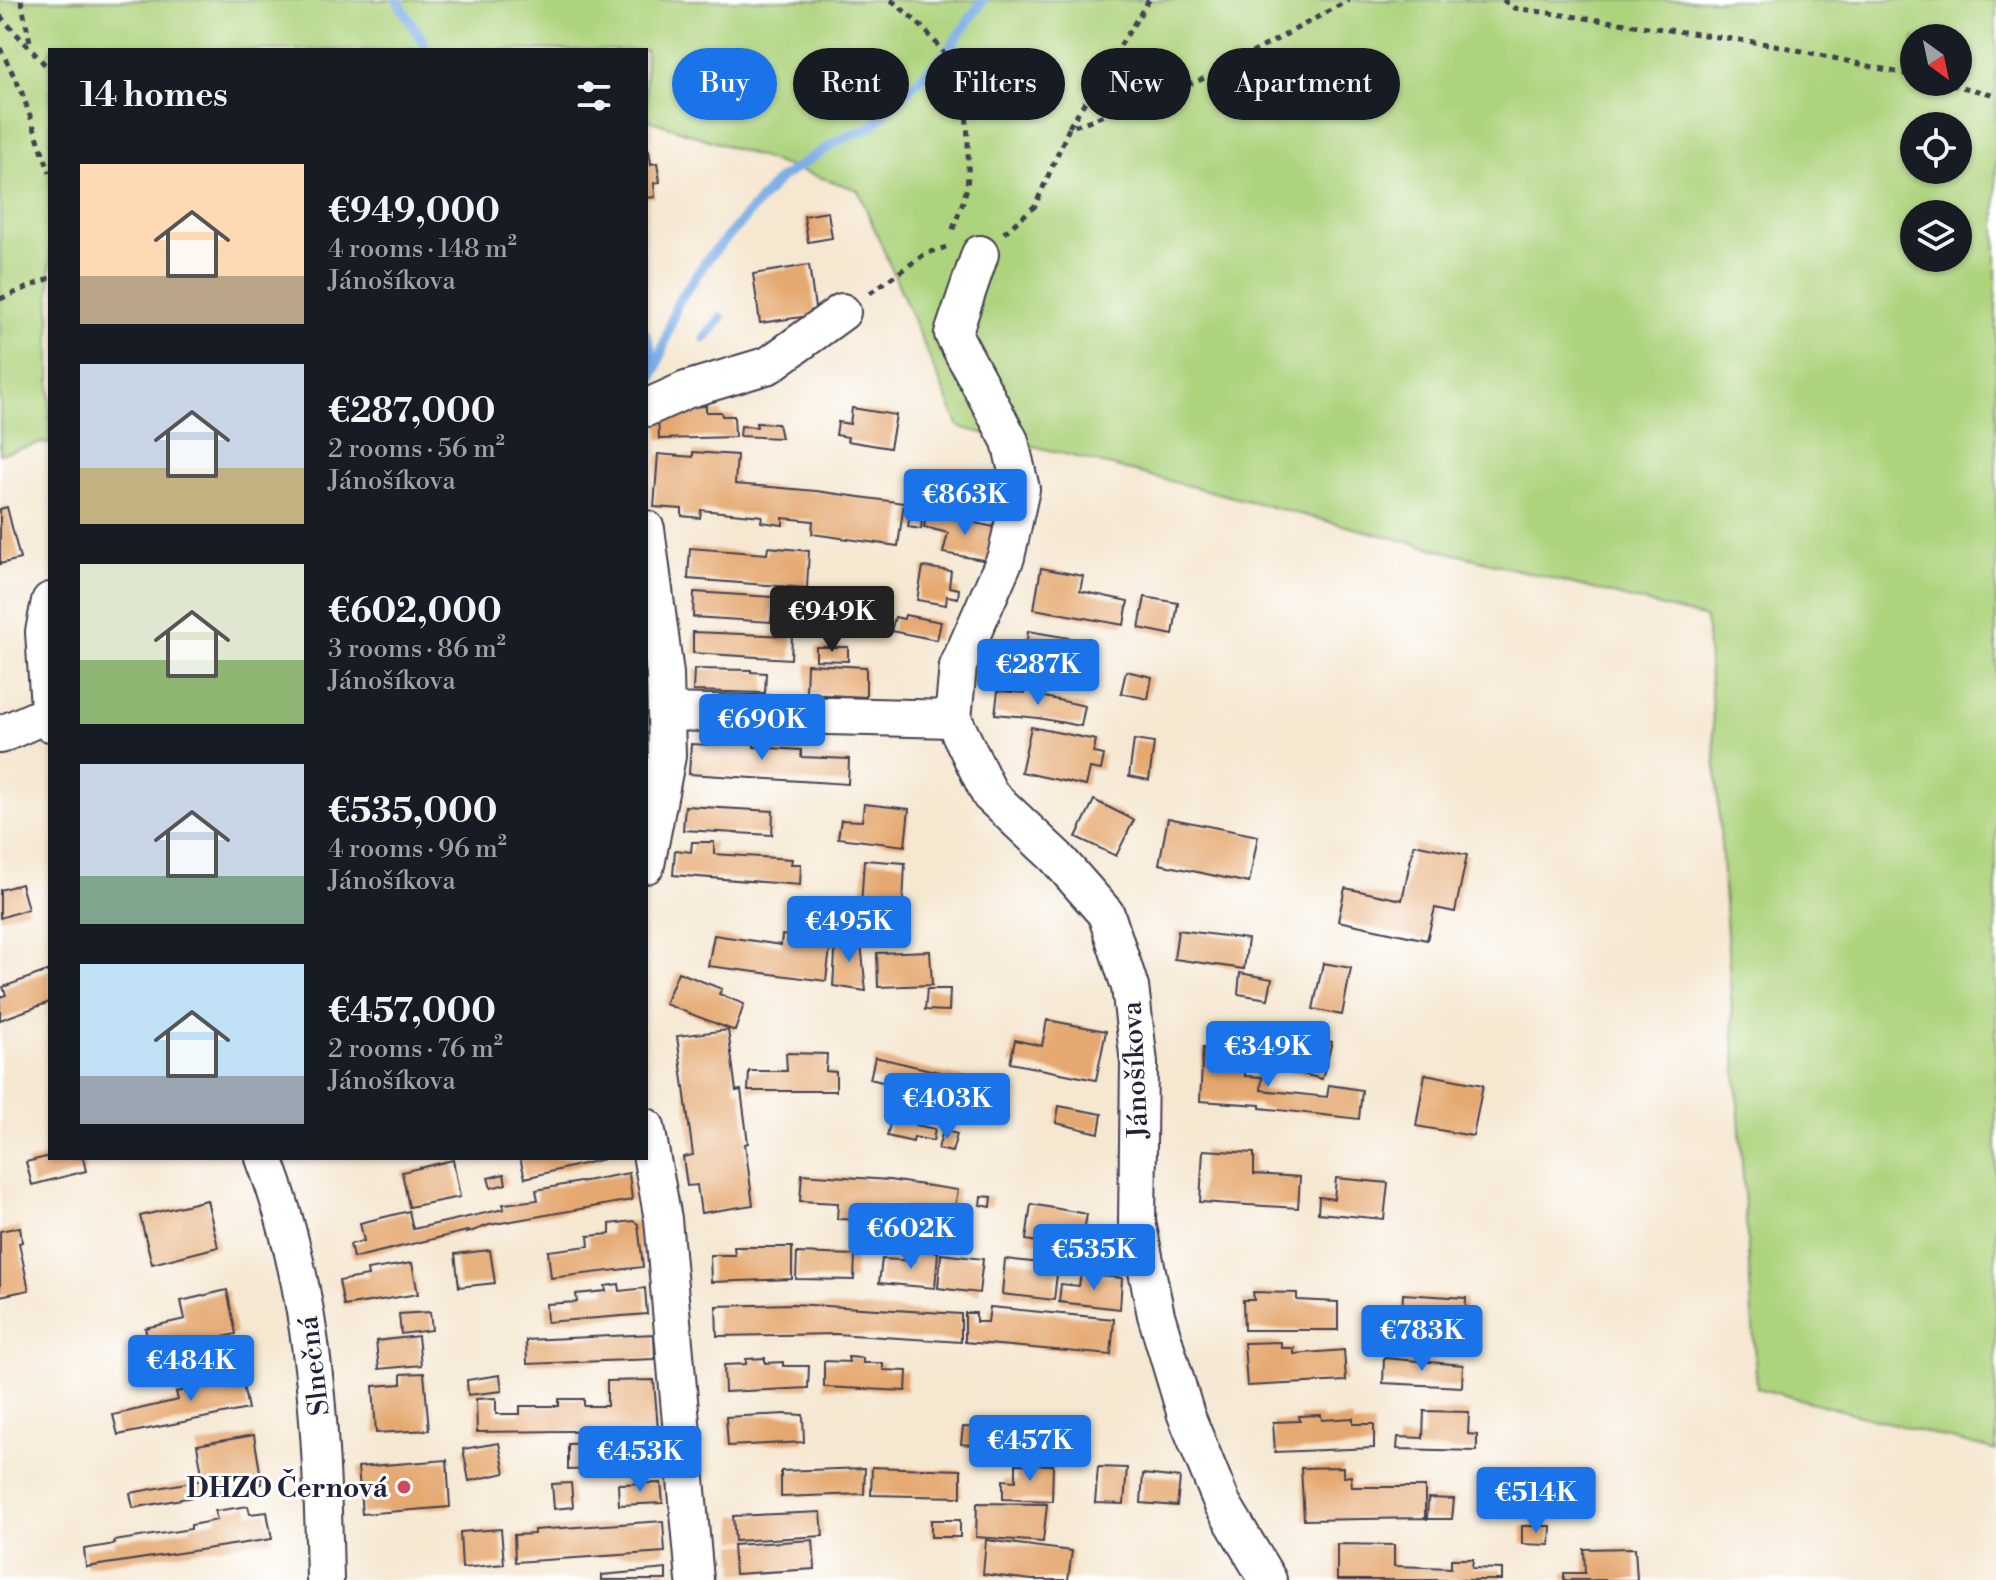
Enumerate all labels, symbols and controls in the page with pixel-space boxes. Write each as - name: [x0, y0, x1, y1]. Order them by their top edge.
- north arrow: [1900, 24, 1972, 96]
- map controls: [1900, 24, 1972, 272]
- chip: Buy: [672, 48, 777, 120]
- chip: Rent: [793, 48, 909, 120]
- chip: Filters: [925, 48, 1065, 120]
- chip: New: [1081, 48, 1191, 120]
- chip: Apartment: [1207, 48, 1400, 120]
- icon: filters: [572, 74, 616, 118]
- text: 14 homes: [80, 75, 228, 117]
- button: locate: [1900, 112, 1972, 184]
- text: €949,000: [328, 191, 500, 233]
- icon: home: [144, 196, 240, 292]
- button: layers: [1900, 200, 1972, 272]
- text: 4 rooms · 148 m²: [328, 233, 517, 265]
- text: Jánošíkova: [328, 265, 456, 297]
- text: €287,000: [328, 391, 495, 433]
- icon: home: [144, 396, 240, 492]
- text: 2 rooms · 56 m²: [328, 433, 505, 465]
- text: Jánošíkova: [328, 465, 456, 497]
- pin: €863K: [909, 469, 1021, 537]
- text: €863K: [922, 479, 1008, 511]
- pin: €949K: [776, 586, 888, 654]
- text: €602,000: [328, 591, 502, 633]
- icon: home: [144, 596, 240, 692]
- text: €949K: [788, 596, 876, 628]
- text: 3 rooms · 86 m²: [328, 633, 506, 665]
- pin: €287K: [982, 639, 1094, 707]
- text: €287K: [995, 649, 1081, 681]
- text: Jánošíkova: [328, 665, 456, 697]
- pin: €690K: [706, 694, 818, 762]
- text: €690K: [717, 704, 807, 736]
- text: €535,000: [328, 791, 497, 833]
- icon: home: [144, 796, 240, 892]
- text: 4 rooms · 96 m²: [328, 833, 507, 865]
- text: Jánošíkova: [328, 865, 456, 897]
- pin: €495K: [793, 896, 905, 964]
- text: €495K: [805, 906, 893, 938]
- text: €457,000: [328, 991, 496, 1033]
- icon: home: [144, 996, 240, 1092]
- street label: Jánošíkova: [1114, 1000, 1157, 1140]
- pin: €349K: [1212, 1021, 1324, 1089]
- text: €349K: [1224, 1031, 1312, 1063]
- text: 2 rooms · 76 m²: [328, 1033, 503, 1065]
- text: Jánošíkova: [328, 1065, 456, 1097]
- pin: €403K: [891, 1073, 1003, 1141]
- text: €403K: [902, 1083, 992, 1115]
- pin: €602K: [855, 1203, 967, 1271]
- text: €602K: [866, 1213, 956, 1245]
- pin: €535K: [1038, 1224, 1150, 1292]
- text: €535K: [1051, 1234, 1137, 1266]
- pin: €783K: [1366, 1305, 1478, 1373]
- street label: Slnečná: [291, 1313, 338, 1418]
- text: €783K: [1379, 1315, 1465, 1347]
- pin: €484K: [135, 1335, 247, 1403]
- text: €484K: [146, 1345, 236, 1377]
- pin: €457K: [974, 1415, 1086, 1483]
- text: €457K: [987, 1425, 1073, 1457]
- pin: €453K: [584, 1426, 696, 1494]
- text: €453K: [596, 1436, 684, 1468]
- pin: €514K: [1480, 1467, 1592, 1535]
- place label: DHZO Černová: [186, 1469, 389, 1506]
- text: €514K: [1495, 1477, 1577, 1509]
- marker: DHZO Černová: [395, 1478, 413, 1496]

